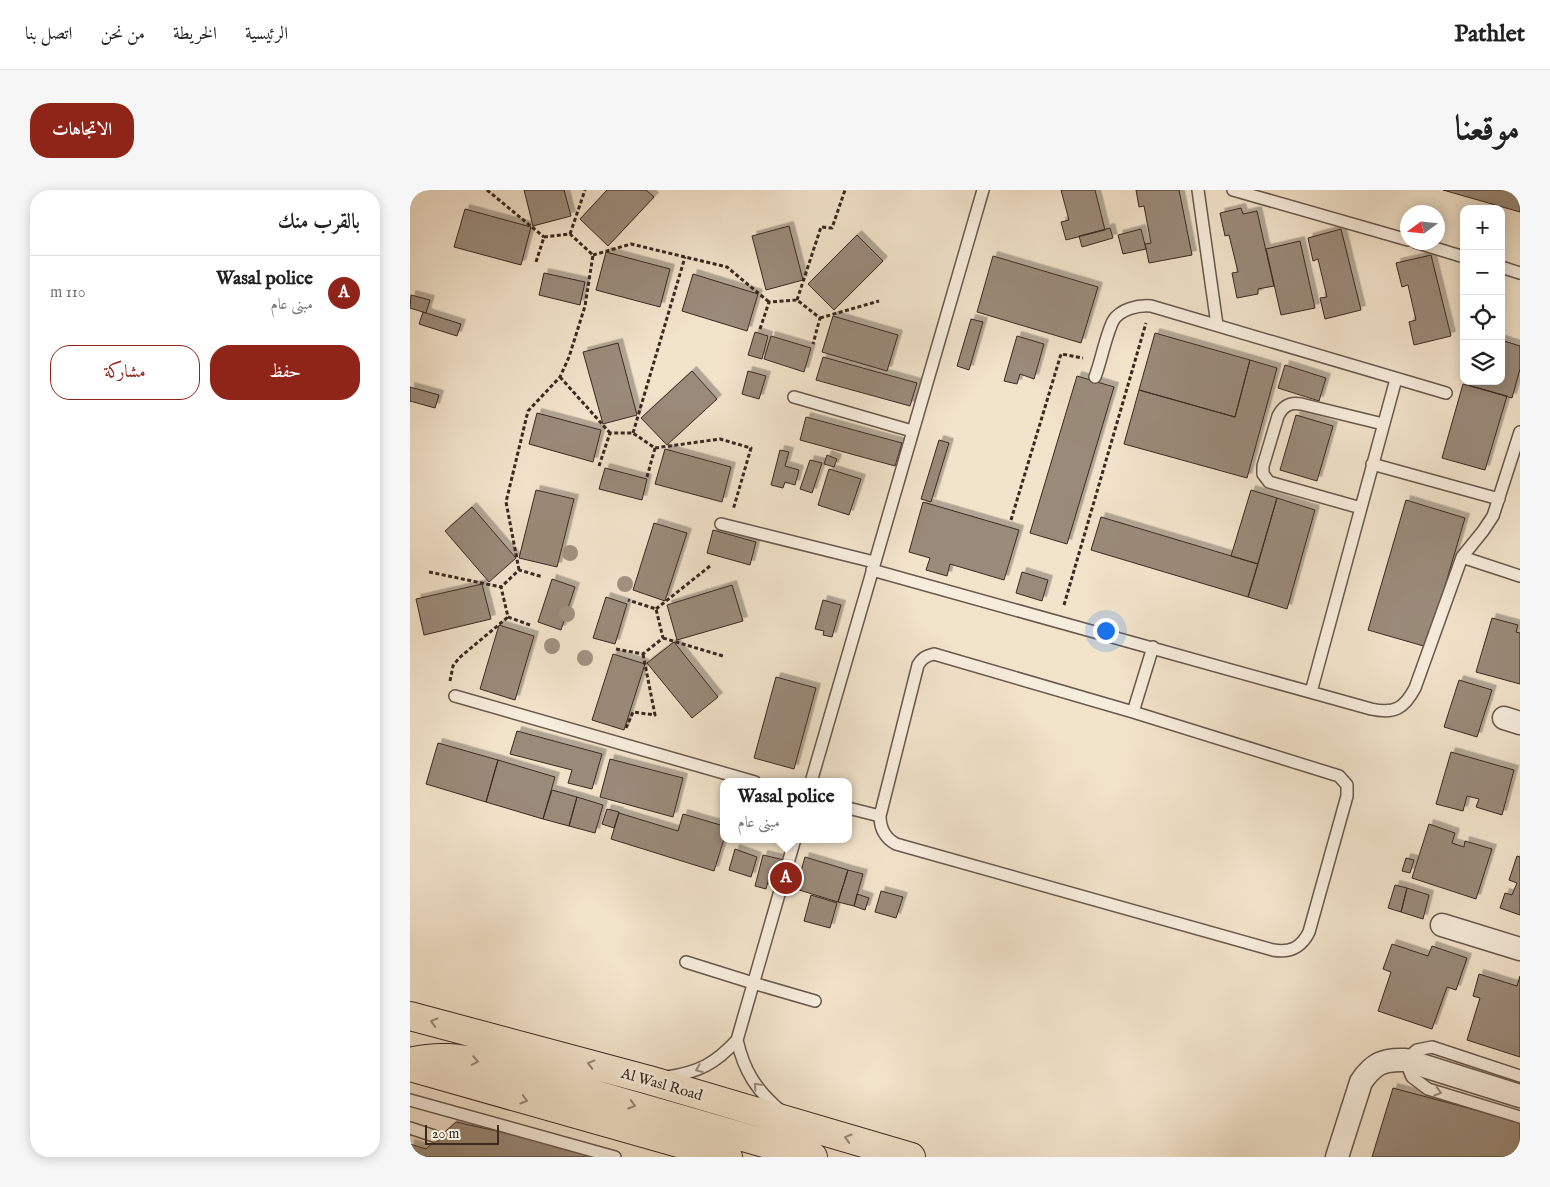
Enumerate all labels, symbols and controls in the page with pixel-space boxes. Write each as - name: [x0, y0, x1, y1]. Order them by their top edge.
- text: Pathlet: [1454, 19, 1525, 50]
- text: اتصل بنا: [25, 23, 72, 46]
- text: من نحن: [100, 23, 145, 46]
- text: الخريطة: [173, 23, 217, 46]
- text: الرئيسية: [245, 23, 288, 46]
- button: الاتجاهات: [30, 103, 134, 158]
- text: موقعنا: [1455, 107, 1520, 152]
- north arrow: [1400, 205, 1445, 250]
- map controls: [1460, 205, 1505, 385]
- button: +: [1460, 205, 1505, 250]
- text: بالقرب منك: [278, 209, 360, 236]
- button: −: [1460, 250, 1505, 295]
- text: Wasal police: [216, 267, 313, 291]
- text: 110 m: [50, 283, 86, 303]
- text: A: [339, 283, 349, 303]
- text: مبنى عام: [271, 295, 313, 315]
- button: locate: [1460, 295, 1505, 340]
- button: layers: [1460, 340, 1505, 385]
- button: مشاركة: [50, 345, 200, 400]
- button: حفظ: [210, 345, 360, 400]
- your location: [1093, 618, 1119, 644]
- popup: [720, 778, 852, 843]
- text: Wasal police: [738, 785, 834, 809]
- text: مبنى عام: [738, 813, 780, 833]
- pin: A: [770, 859, 802, 897]
- one-way arrow: [430, 1018, 438, 1028]
- one-way arrow: [471, 1055, 480, 1066]
- one-way arrow: [587, 1059, 595, 1070]
- one-way arrow: [695, 1063, 704, 1073]
- street label: Al Wasl Road: [618, 1064, 706, 1105]
- one-way arrow: [754, 1083, 763, 1092]
- one-way arrow: [1434, 1086, 1442, 1096]
- one-way arrow: [520, 1094, 528, 1104]
- one-way arrow: [627, 1099, 636, 1110]
- scale bar: [425, 1122, 499, 1145]
- text: 20 m: [432, 1125, 459, 1143]
- one-way arrow: [844, 1133, 853, 1143]

